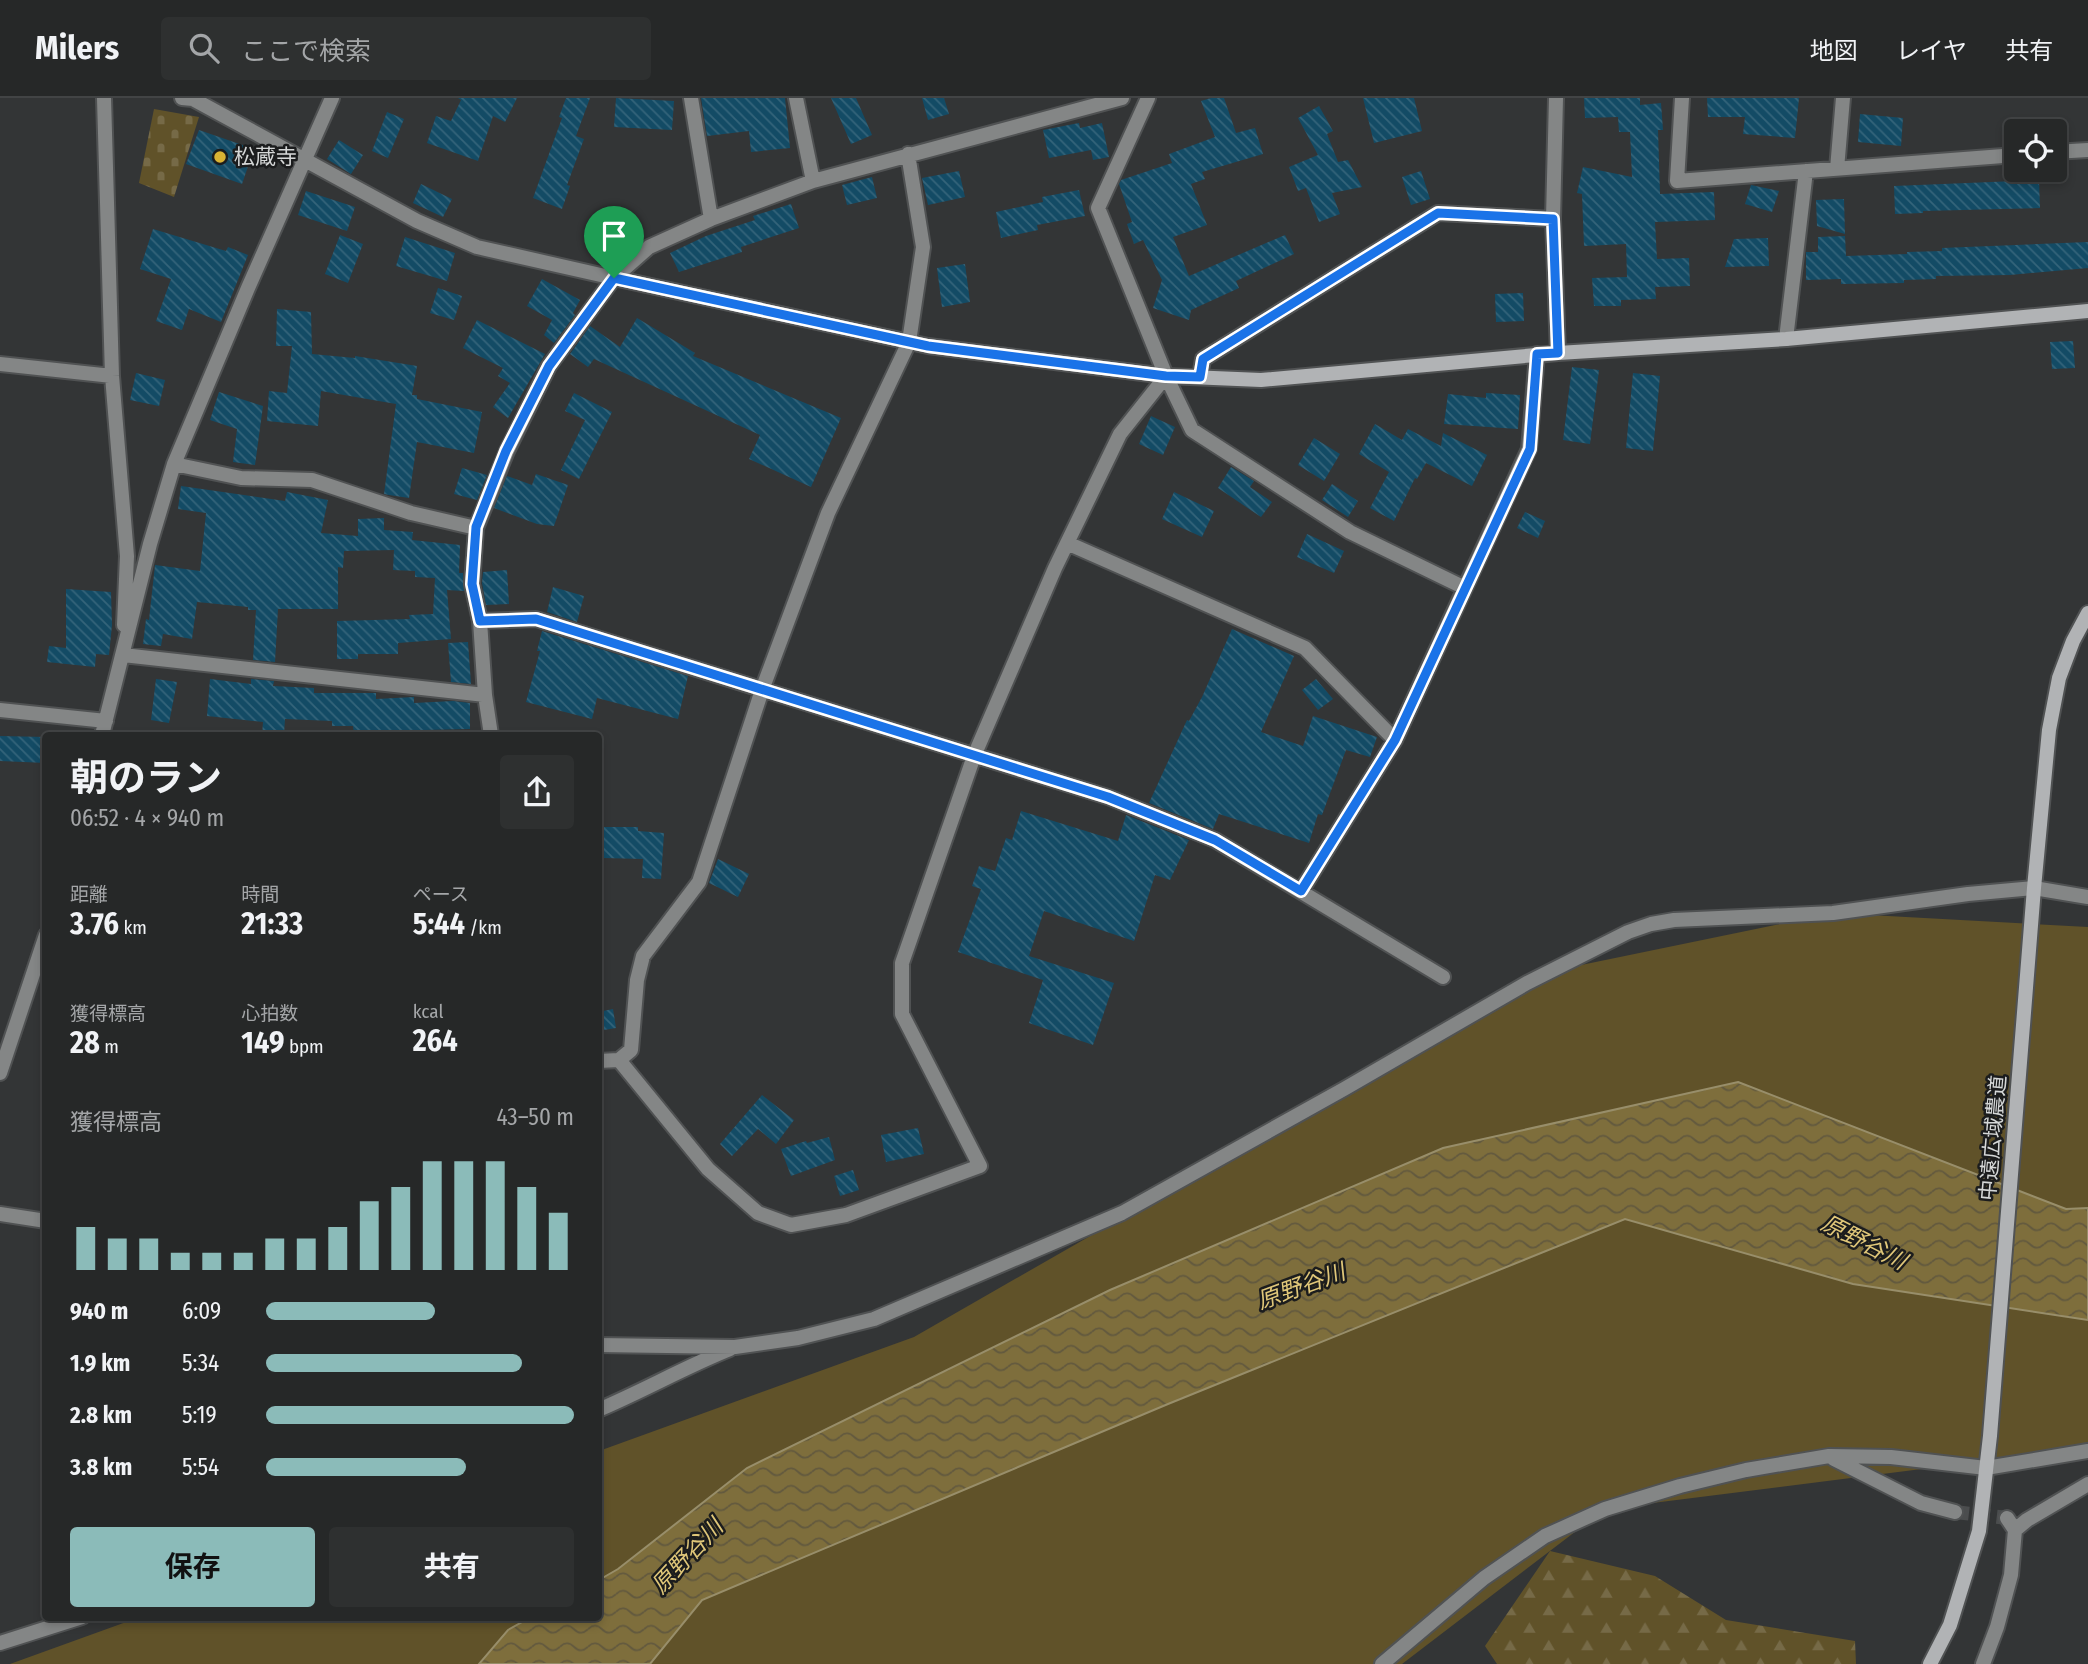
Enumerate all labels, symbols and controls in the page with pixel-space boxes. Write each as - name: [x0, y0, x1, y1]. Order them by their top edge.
- search box: [161, 17, 651, 80]
- text: Milers: [35, 28, 119, 68]
- icon: search: [185, 29, 223, 67]
- text: ここで検索: [241, 36, 371, 67]
- text: 地図: [1810, 37, 1858, 65]
- text: レイヤ: [1896, 37, 1967, 65]
- text: 共有: [2005, 37, 2053, 65]
- map controls: [2004, 119, 2067, 182]
- button: locate: [2004, 119, 2067, 182]
- place label: 松蔵寺: [234, 144, 297, 170]
- marker: 松蔵寺: [212, 149, 228, 165]
- pin: [584, 206, 644, 278]
- icon: arrive: [595, 217, 633, 255]
- text: 朝のラン: [70, 755, 222, 801]
- button: share: [500, 755, 574, 829]
- text: 06:52 · 4 × 940 m: [70, 804, 224, 832]
- text: 距離: [70, 883, 108, 906]
- text: 時間: [241, 883, 279, 906]
- text: ペース: [413, 883, 469, 906]
- text: 3.76: [70, 906, 119, 942]
- text: 21:33: [241, 906, 303, 942]
- text: 5:44: [413, 906, 465, 942]
- text: km: [119, 916, 147, 939]
- text: /km: [465, 916, 502, 939]
- text: kcal: [413, 1000, 443, 1023]
- text: 獲得標高: [70, 1002, 146, 1025]
- text: 心拍数: [241, 1002, 298, 1025]
- text: 264: [413, 1023, 458, 1059]
- text: 28: [70, 1025, 100, 1061]
- text: 149: [241, 1025, 284, 1061]
- text: m: [100, 1035, 119, 1058]
- text: bpm: [284, 1035, 324, 1058]
- street label: 中遠広域農道: [1975, 1074, 2011, 1202]
- text: 43–50 m: [497, 1103, 574, 1131]
- text: 獲得標高: [70, 1108, 162, 1136]
- water label: 原野谷川: [1817, 1209, 1914, 1277]
- water label: 原野谷川: [1253, 1256, 1352, 1315]
- text: 940 m: [70, 1297, 128, 1325]
- text: 6:09: [182, 1297, 221, 1325]
- text: 1.9 km: [70, 1349, 130, 1377]
- text: 5:34: [182, 1349, 219, 1377]
- text: 2.8 km: [70, 1401, 132, 1429]
- text: 5:19: [182, 1401, 217, 1429]
- text: 3.8 km: [70, 1453, 132, 1481]
- text: 5:54: [182, 1453, 219, 1481]
- water label: 原野谷川: [645, 1511, 731, 1599]
- button: 保存: [70, 1527, 315, 1607]
- button: 共有: [329, 1527, 574, 1607]

